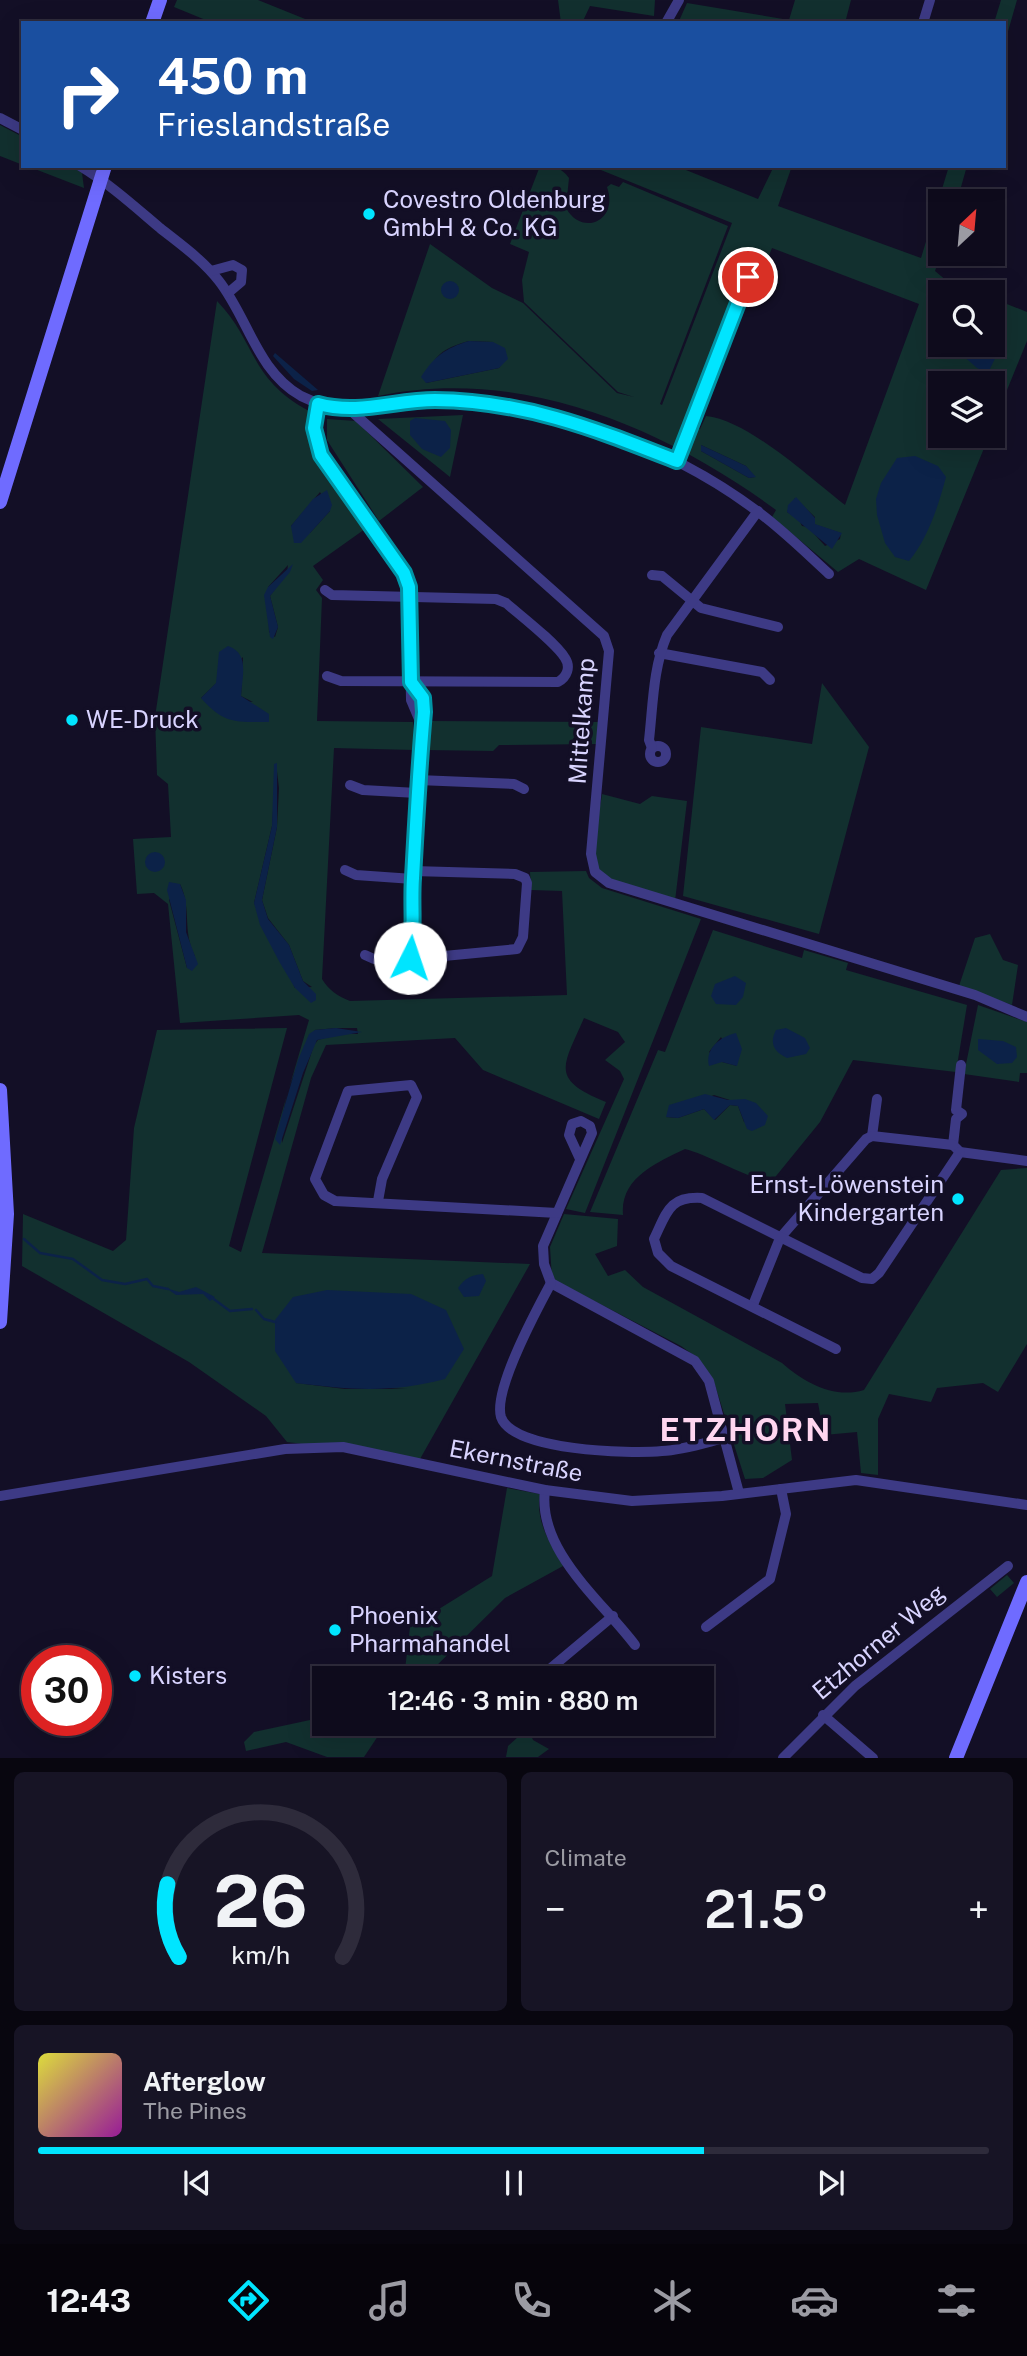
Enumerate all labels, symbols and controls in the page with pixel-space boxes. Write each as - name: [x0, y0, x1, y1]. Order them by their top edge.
- text: 450 m: [157, 47, 308, 105]
- icon: right: [42, 49, 133, 140]
- text: Frieslandstraße: [157, 106, 390, 143]
- place label: Covestro Oldenburg GmbH & Co. KG: [383, 185, 606, 241]
- north arrow: [928, 189, 1004, 266]
- map controls: [928, 189, 1005, 448]
- marker: Covestro Oldenburg GmbH & Co. KG: [361, 206, 377, 222]
- pin: [718, 247, 778, 307]
- icon: arrive: [729, 258, 767, 296]
- button: search: [928, 280, 1005, 357]
- button: layers: [928, 371, 1005, 448]
- street label: Mittelkamp: [563, 657, 599, 785]
- place label: WE-Druck: [86, 705, 199, 733]
- marker: WE-Druck: [64, 712, 80, 728]
- position arrow: [373, 921, 447, 995]
- place label: Ernst-Löwenstein Kindergarten: [750, 1170, 944, 1226]
- marker: Ernst-Löwenstein Kindergarten: [950, 1191, 966, 1207]
- district label: ETZHORN: [660, 1411, 832, 1448]
- street label: Ekernstraße: [447, 1433, 585, 1487]
- street label: Etzhorner Weg: [806, 1578, 950, 1705]
- place label: Phoenix Pharmahandel: [349, 1601, 511, 1657]
- marker: Phoenix Pharmahandel: [327, 1622, 343, 1638]
- speed limit sign: 30: [21, 1645, 112, 1736]
- place label: Kisters: [149, 1661, 227, 1689]
- marker: Kisters: [127, 1668, 143, 1684]
- text: 12:46 · 3 min · 880 m: [388, 1685, 638, 1716]
- text: Climate: [545, 1844, 627, 1871]
- text: 26: [213, 1859, 307, 1944]
- text: 21.5°: [704, 1879, 830, 1940]
- text: −: [545, 1887, 566, 1932]
- text: +: [968, 1887, 989, 1932]
- text: km/h: [231, 1940, 290, 1970]
- text: Afterglow: [143, 2066, 266, 2097]
- text: The Pines: [143, 2097, 247, 2124]
- icon: previous: [178, 2164, 216, 2202]
- icon: pause: [495, 2164, 533, 2202]
- icon: next: [812, 2164, 850, 2202]
- icon: directions: [224, 2276, 273, 2325]
- icon: music: [365, 2276, 414, 2325]
- icon: phone: [507, 2276, 556, 2325]
- icon: climate: [648, 2276, 697, 2325]
- icon: car: [790, 2276, 839, 2325]
- icon: filters: [932, 2276, 981, 2325]
- text: 12:43: [46, 2282, 131, 2319]

